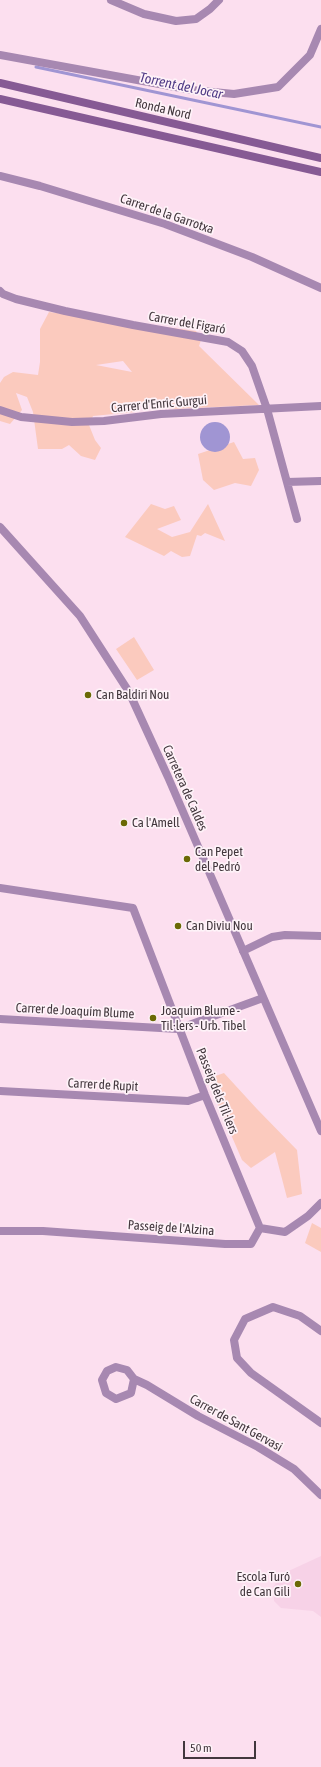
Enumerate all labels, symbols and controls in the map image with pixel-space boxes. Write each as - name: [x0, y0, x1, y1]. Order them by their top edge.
- water label: Torrent del Jocar: [138, 69, 224, 103]
- street label: Ronda Nord: [134, 95, 192, 123]
- street label: Carrer de la Garrotxa: [118, 191, 216, 237]
- street label: Carrer del Figaró: [147, 309, 227, 337]
- street label: Carrer d'Enric Gurgui: [110, 392, 208, 416]
- place label: Can Baldiri Nou: [96, 687, 169, 703]
- marker: Can Baldiri Nou: [83, 690, 93, 700]
- street label: Carretera de Caldes: [159, 743, 211, 833]
- place label: Ca l'Amell: [132, 815, 180, 831]
- marker: Ca l'Amell: [119, 818, 129, 828]
- place label: Can Pepet del Pedró: [195, 844, 243, 875]
- marker: Can Pepet del Pedró: [182, 854, 192, 864]
- place label: Can Diviu Nou: [186, 918, 253, 934]
- marker: Can Diviu Nou: [173, 921, 183, 931]
- street label: Carrer de Joaquím Blume: [15, 1000, 135, 1022]
- place label: Joaquim Blume - Til·lers - Urb. Tibel: [161, 1003, 246, 1034]
- marker: Joaquim Blume - Til·lers - Urb. Tibel: [148, 1013, 158, 1023]
- street label: Passeig dels Til·lers: [193, 1046, 241, 1136]
- street label: Carrer de Rupit: [67, 1075, 139, 1095]
- street label: Passeig de l'Alzina: [127, 1217, 215, 1239]
- street label: Carrer de Sant Gervasi: [187, 1391, 285, 1455]
- place label: Escola Turó de Can Gili: [236, 1569, 290, 1600]
- marker: Escola Turó de Can Gili: [293, 1579, 303, 1589]
- scale bar: [185, 1733, 258, 1759]
- text: 50 m: [190, 1741, 212, 1755]

